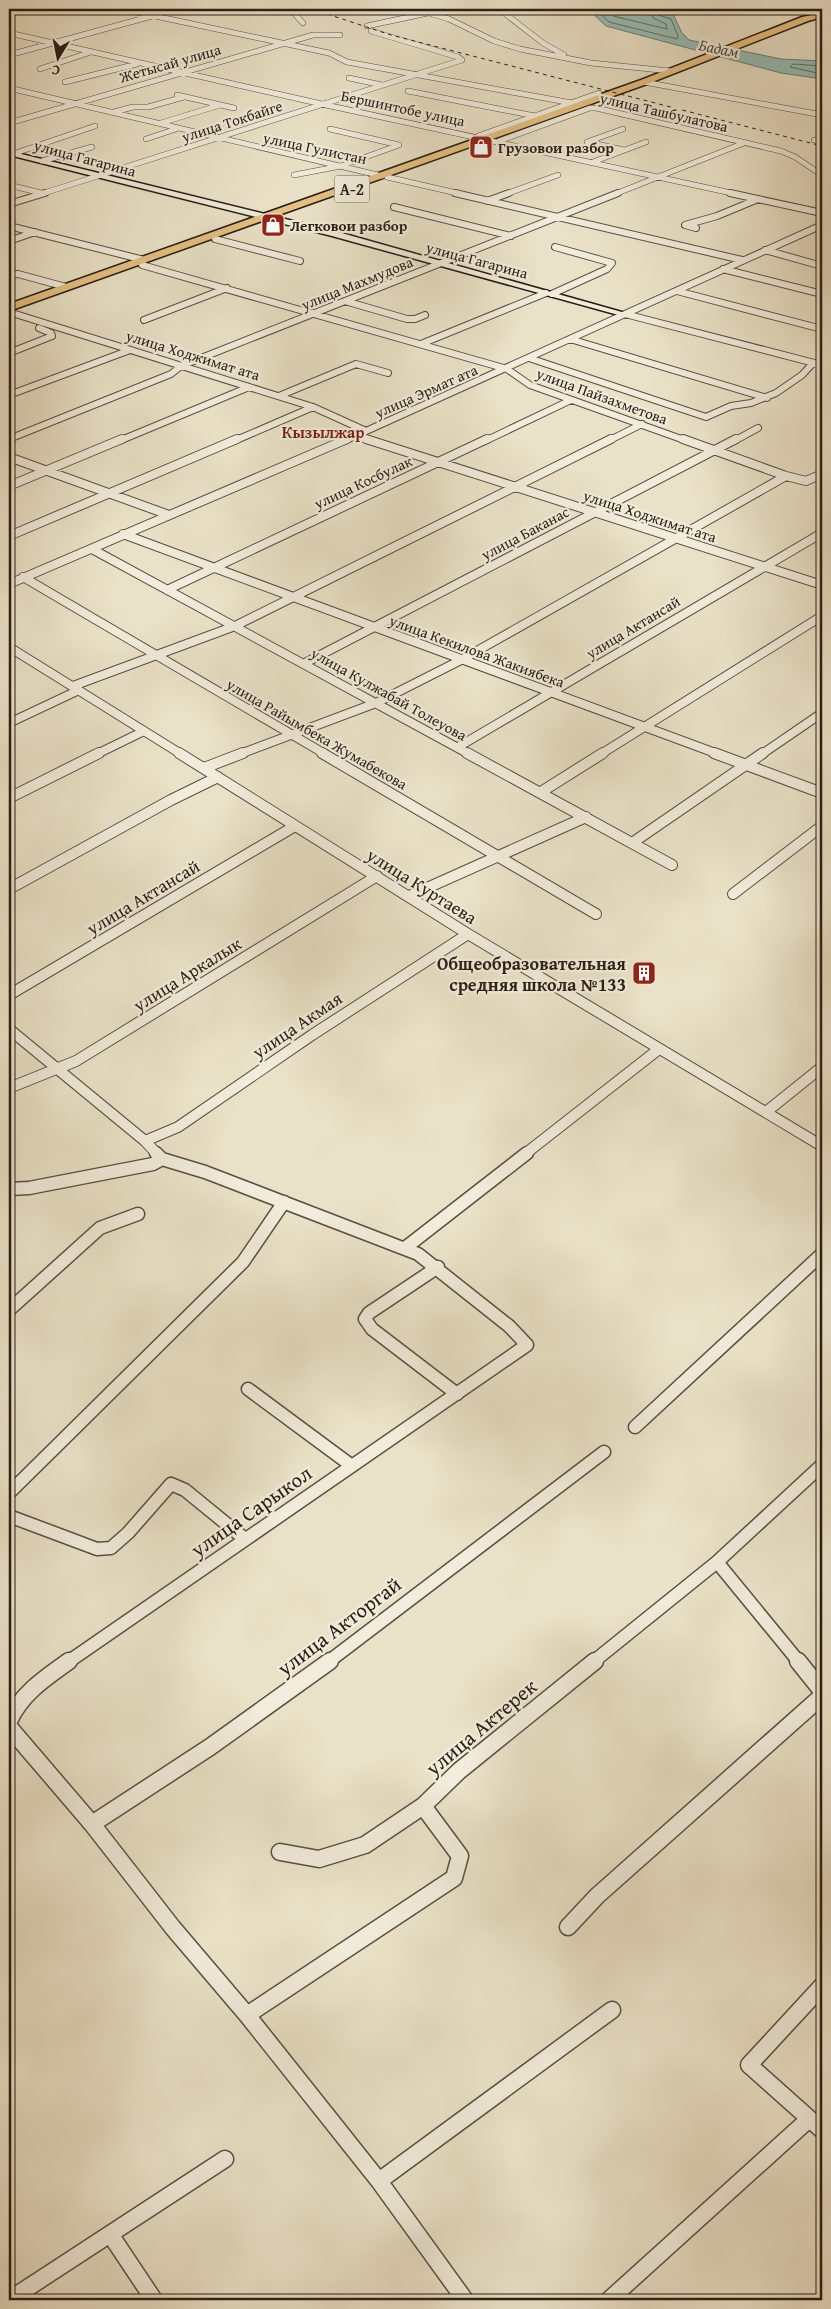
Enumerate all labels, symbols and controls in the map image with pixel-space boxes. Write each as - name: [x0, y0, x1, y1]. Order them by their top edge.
- north arrow: [32, 32, 82, 82]
- water label: Бадам: [697, 32, 742, 64]
- street label: Жетысай улица: [116, 38, 224, 88]
- text: С: [50, 60, 61, 81]
- street label: Бершинтобе улица: [339, 85, 468, 132]
- street label: улица Ташбулатова: [597, 87, 731, 137]
- street label: улица Токбайге: [178, 95, 285, 147]
- street label: улица Гулистан: [260, 127, 369, 169]
- street label: улица Гагарина: [31, 134, 139, 182]
- shop icon: Грузовои разбор: [468, 134, 494, 160]
- place label: Грузовои разбор: [498, 137, 614, 158]
- road number: A-2: [334, 175, 370, 202]
- shop icon: Легковои разбор: [260, 212, 286, 238]
- place label: Легковои разбор: [290, 215, 408, 236]
- street label: улица Гагарина: [423, 236, 531, 284]
- street label: улица Махмудова: [297, 251, 417, 315]
- street label: улица Ходжимат ата: [123, 324, 263, 386]
- street label: улица Эрмат ата: [370, 359, 481, 423]
- street label: улица Пайзахметова: [533, 362, 671, 430]
- district label: Кызылжар: [282, 420, 364, 444]
- street label: улица Косбулак: [310, 450, 416, 514]
- street label: улица Ходжимат ата: [580, 484, 720, 548]
- street label: улица Баканас: [476, 501, 573, 565]
- street label: улица Актансай: [581, 591, 684, 664]
- street label: улица Кекилова Жакиябека: [386, 609, 568, 693]
- street label: улица Кулжабай Толеуова: [306, 642, 471, 746]
- street label: улица Райымбека Жумабекова: [222, 673, 412, 795]
- street label: улица Куртаева: [361, 841, 483, 931]
- street label: улица Актансай: [80, 852, 205, 942]
- street label: улица Аркалык: [127, 930, 247, 1019]
- place label: Общеобразовательная средняя школа №133: [437, 950, 626, 998]
- building icon: Общеобразовательная средняя школа №133: [631, 960, 657, 986]
- street label: улица Акмая: [246, 985, 347, 1066]
- street label: улица Сарыкол: [183, 1457, 318, 1565]
- street label: улица Акторгай: [270, 1569, 408, 1684]
- street label: улица Актерек: [418, 1671, 544, 1784]

